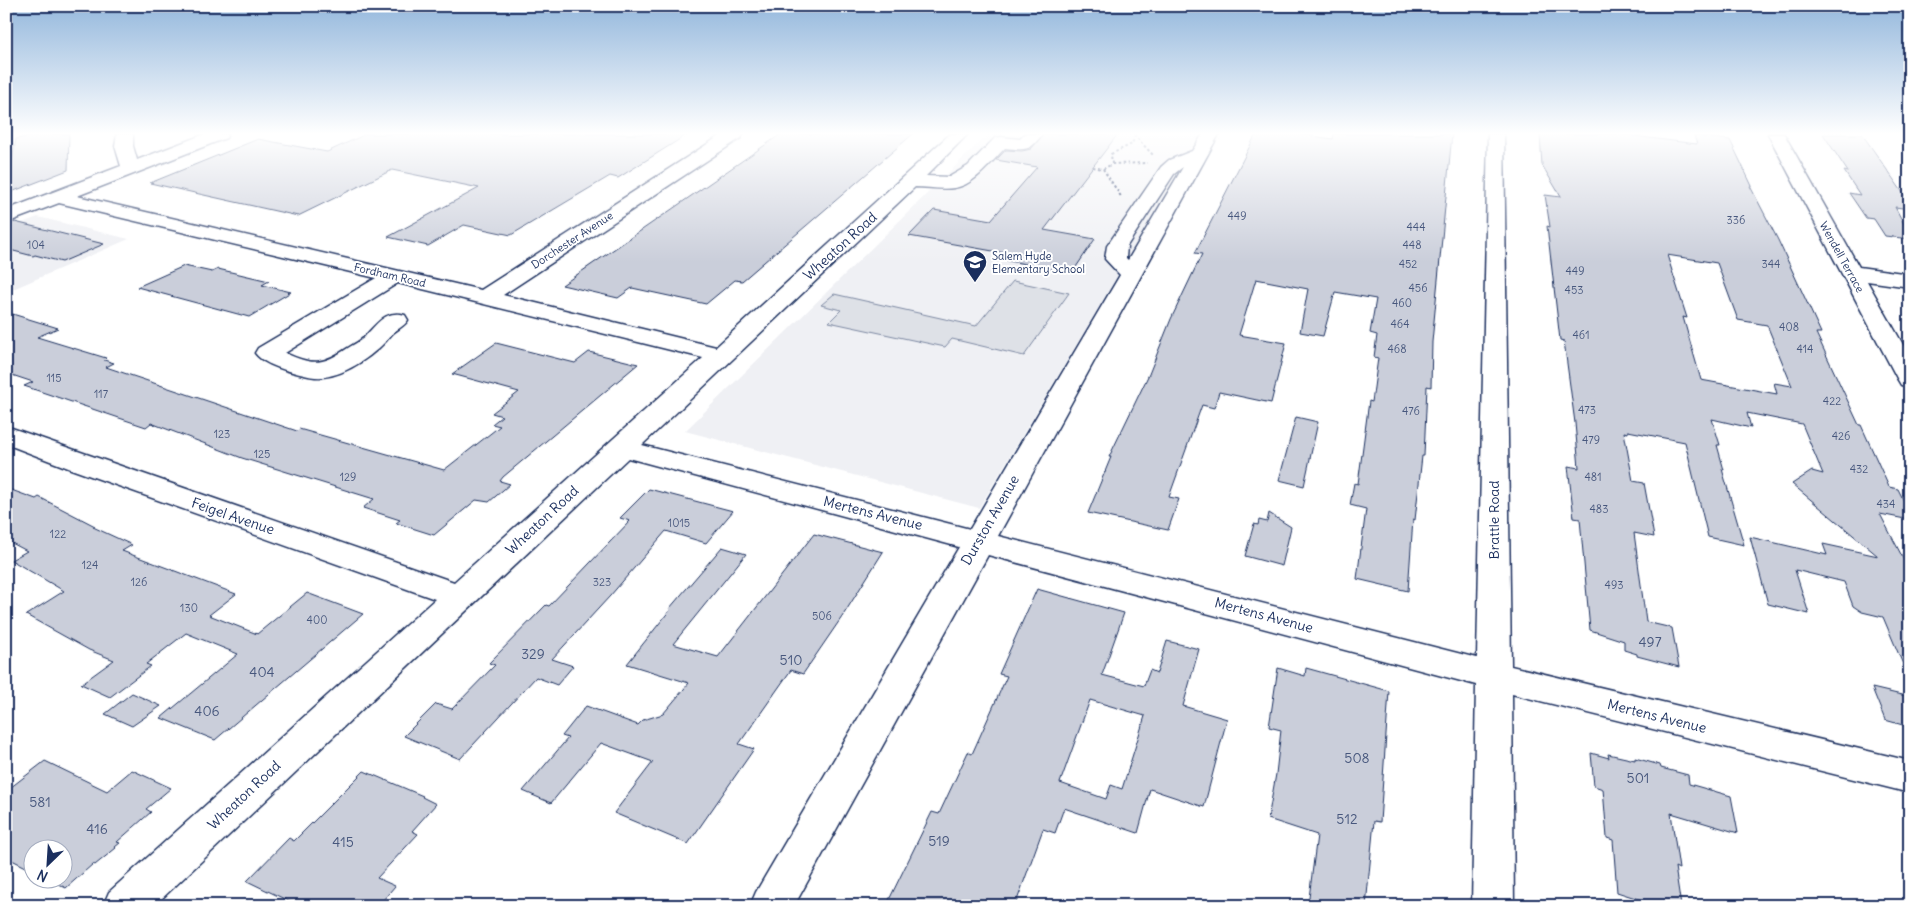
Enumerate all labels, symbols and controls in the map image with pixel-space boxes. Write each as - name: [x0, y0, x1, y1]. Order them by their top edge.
- street label: Dorchester Avenue: [528, 208, 616, 272]
- street label: Wheaton Road: [799, 208, 881, 284]
- house number: 449: [1227, 209, 1247, 223]
- house number: 336: [1727, 213, 1745, 227]
- street label: Wendell Terrace: [1817, 219, 1867, 295]
- house number: 444: [1406, 220, 1426, 234]
- house number: 104: [27, 238, 45, 252]
- house number: 448: [1402, 238, 1422, 252]
- school or university icon: Salem Hyde Elementary School: [962, 249, 988, 283]
- place label: Salem Hyde Elementary School: [992, 249, 1085, 276]
- house number: 452: [1399, 257, 1417, 271]
- house number: 344: [1762, 257, 1780, 271]
- street label: Fordham Road: [353, 260, 428, 290]
- house number: 449: [1565, 264, 1585, 278]
- house number: 456: [1408, 281, 1428, 295]
- house number: 453: [1565, 283, 1583, 297]
- house number: 460: [1392, 296, 1412, 310]
- house number: 464: [1390, 317, 1410, 331]
- house number: 408: [1779, 320, 1799, 334]
- house number: 461: [1572, 328, 1590, 342]
- house number: 468: [1387, 342, 1407, 356]
- house number: 414: [1797, 342, 1813, 356]
- house number: 115: [46, 371, 62, 385]
- house number: 117: [94, 387, 109, 401]
- house number: 422: [1823, 394, 1841, 408]
- house number: 473: [1578, 403, 1596, 417]
- house number: 476: [1402, 404, 1420, 418]
- house number: 123: [214, 427, 230, 441]
- house number: 426: [1832, 429, 1850, 443]
- house number: 479: [1582, 433, 1600, 447]
- house number: 125: [254, 447, 270, 461]
- house number: 432: [1850, 462, 1868, 476]
- house number: 129: [340, 470, 356, 484]
- house number: 481: [1584, 470, 1602, 484]
- street label: Durston Avenue: [957, 472, 1023, 568]
- street label: Brattle Road: [1485, 480, 1503, 560]
- street label: Wheaton Road: [502, 482, 582, 558]
- street label: Mertens Avenue: [822, 492, 924, 534]
- street label: Feigel Avenue: [189, 493, 277, 539]
- house number: 434: [1877, 497, 1895, 511]
- house number: 483: [1590, 502, 1608, 516]
- house number: 1015: [668, 516, 690, 530]
- house number: 122: [50, 527, 66, 541]
- house number: 124: [82, 558, 98, 572]
- house number: 126: [131, 575, 147, 589]
- house number: 323: [593, 575, 611, 589]
- house number: 493: [1605, 578, 1623, 592]
- street label: Mertens Avenue: [1213, 593, 1315, 637]
- house number: 130: [180, 601, 198, 615]
- house number: 506: [812, 609, 832, 623]
- house number: 400: [307, 613, 327, 627]
- house number: 497: [1638, 633, 1662, 651]
- house number: 329: [521, 645, 545, 663]
- house number: 510: [780, 651, 802, 669]
- house number: 404: [249, 663, 275, 681]
- street label: Mertens Avenue: [1606, 695, 1708, 737]
- house number: 406: [194, 702, 220, 720]
- house number: 508: [1344, 749, 1370, 767]
- street label: Wheaton Road: [204, 757, 284, 833]
- house number: 501: [1627, 769, 1649, 787]
- house number: 581: [29, 793, 51, 811]
- house number: 512: [1336, 810, 1358, 828]
- house number: 416: [86, 820, 108, 838]
- house number: 519: [928, 832, 950, 850]
- house number: 415: [332, 833, 354, 851]
- north arrow: [22, 840, 72, 890]
- text: N: [34, 866, 51, 886]

